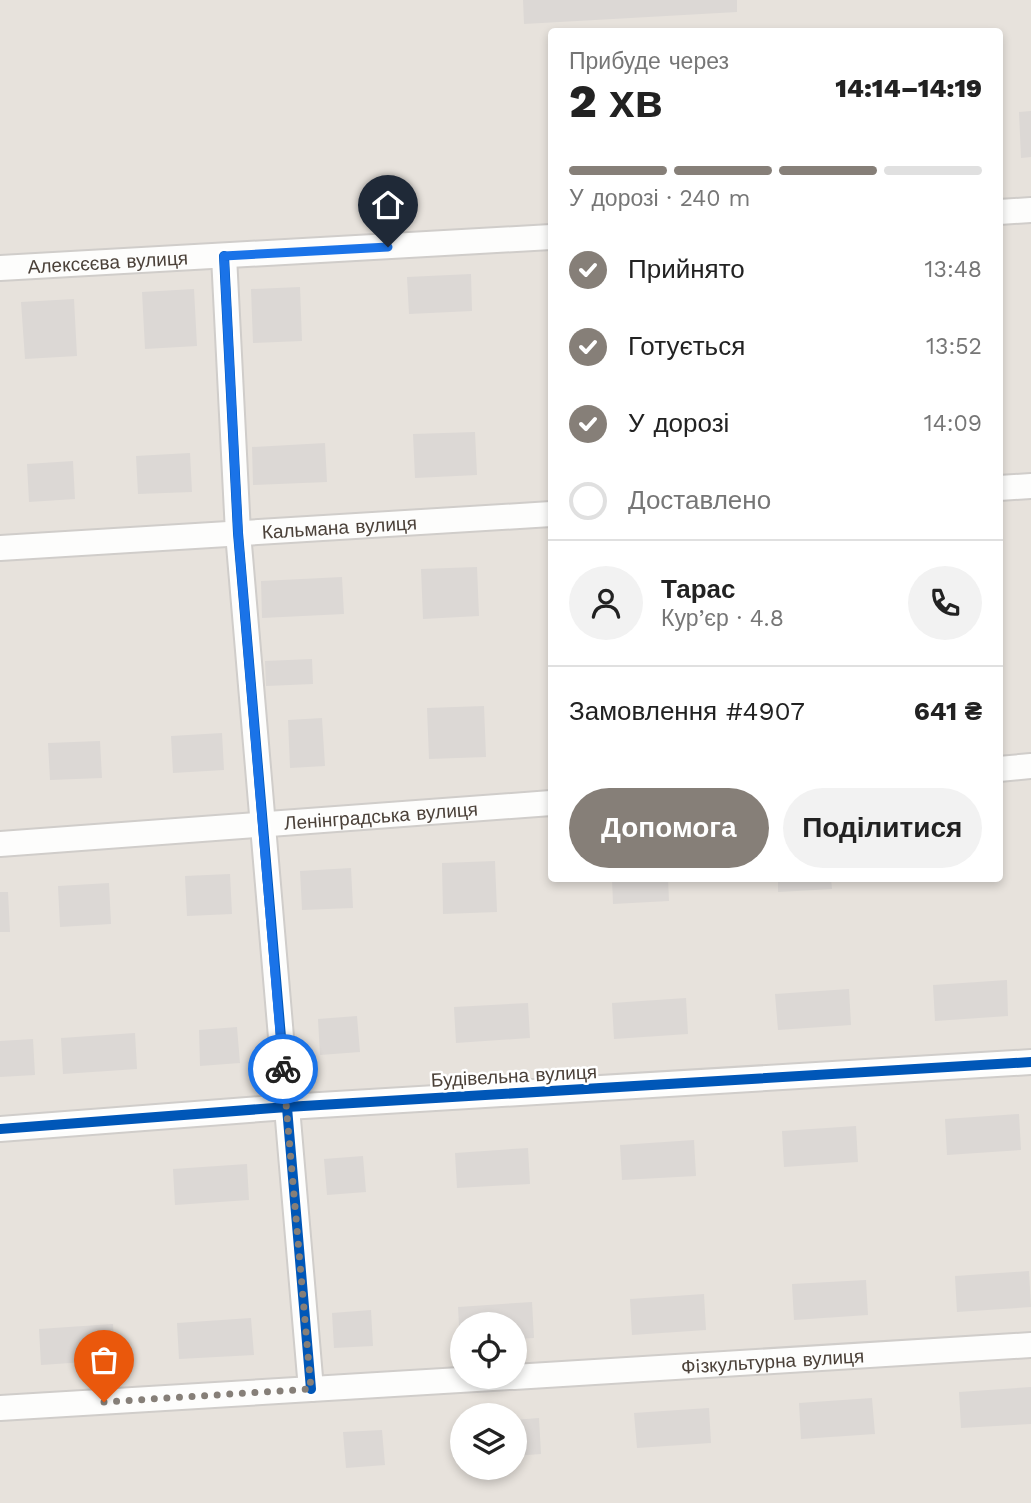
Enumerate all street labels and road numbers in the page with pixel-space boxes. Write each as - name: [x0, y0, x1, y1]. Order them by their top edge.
- street label: Алексєєва вулиця: [27, 246, 189, 278]
- street label: Кальмана вулиця: [261, 511, 418, 543]
- street label: Ленінградська вулиця: [283, 797, 479, 834]
- street label: Будівельна вулиця: [430, 1060, 598, 1092]
- street label: Фiзкультурна вулиця: [680, 1344, 865, 1378]

